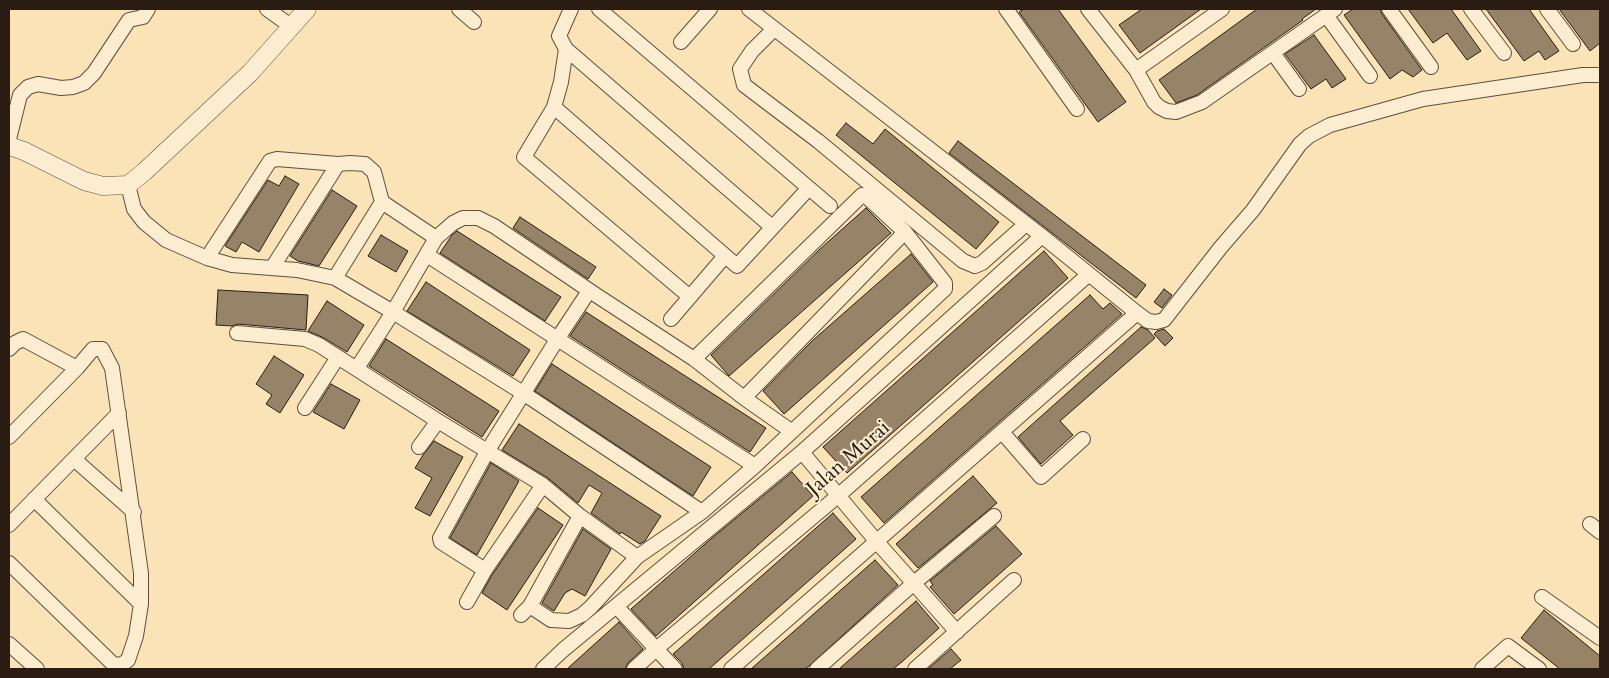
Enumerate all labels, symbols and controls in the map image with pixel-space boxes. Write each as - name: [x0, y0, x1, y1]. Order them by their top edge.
- street label: Jalan Murai: [802, 416, 896, 502]

